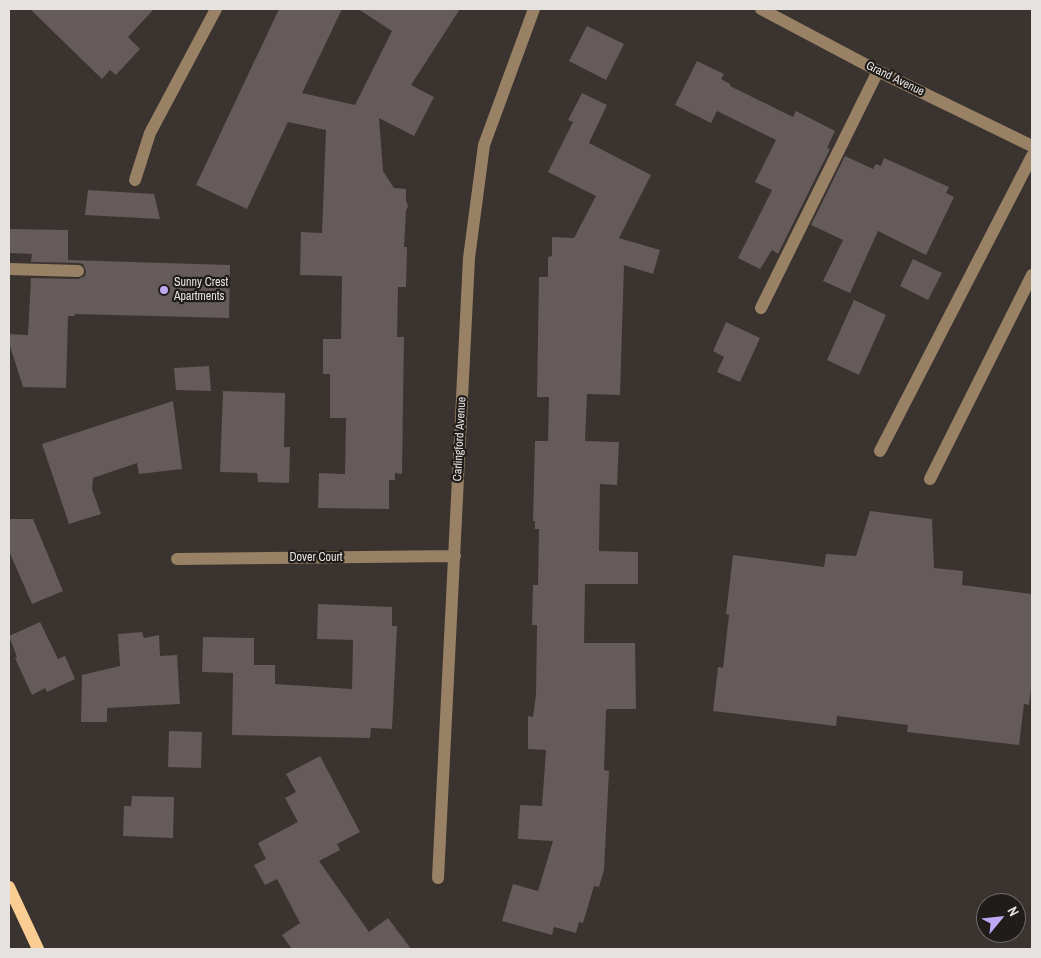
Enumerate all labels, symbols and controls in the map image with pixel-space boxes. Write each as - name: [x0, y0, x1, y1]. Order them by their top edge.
- street label: Grand Avenue: [863, 59, 927, 99]
- place label: Sunny Crest Apartments: [174, 276, 228, 304]
- marker: Sunny Crest Apartments: [158, 284, 170, 296]
- street label: Carlingford Avenue: [451, 396, 469, 482]
- street label: Dover Court: [289, 551, 343, 565]
- north arrow: [976, 893, 1026, 943]
- text: N: [1003, 904, 1023, 919]

